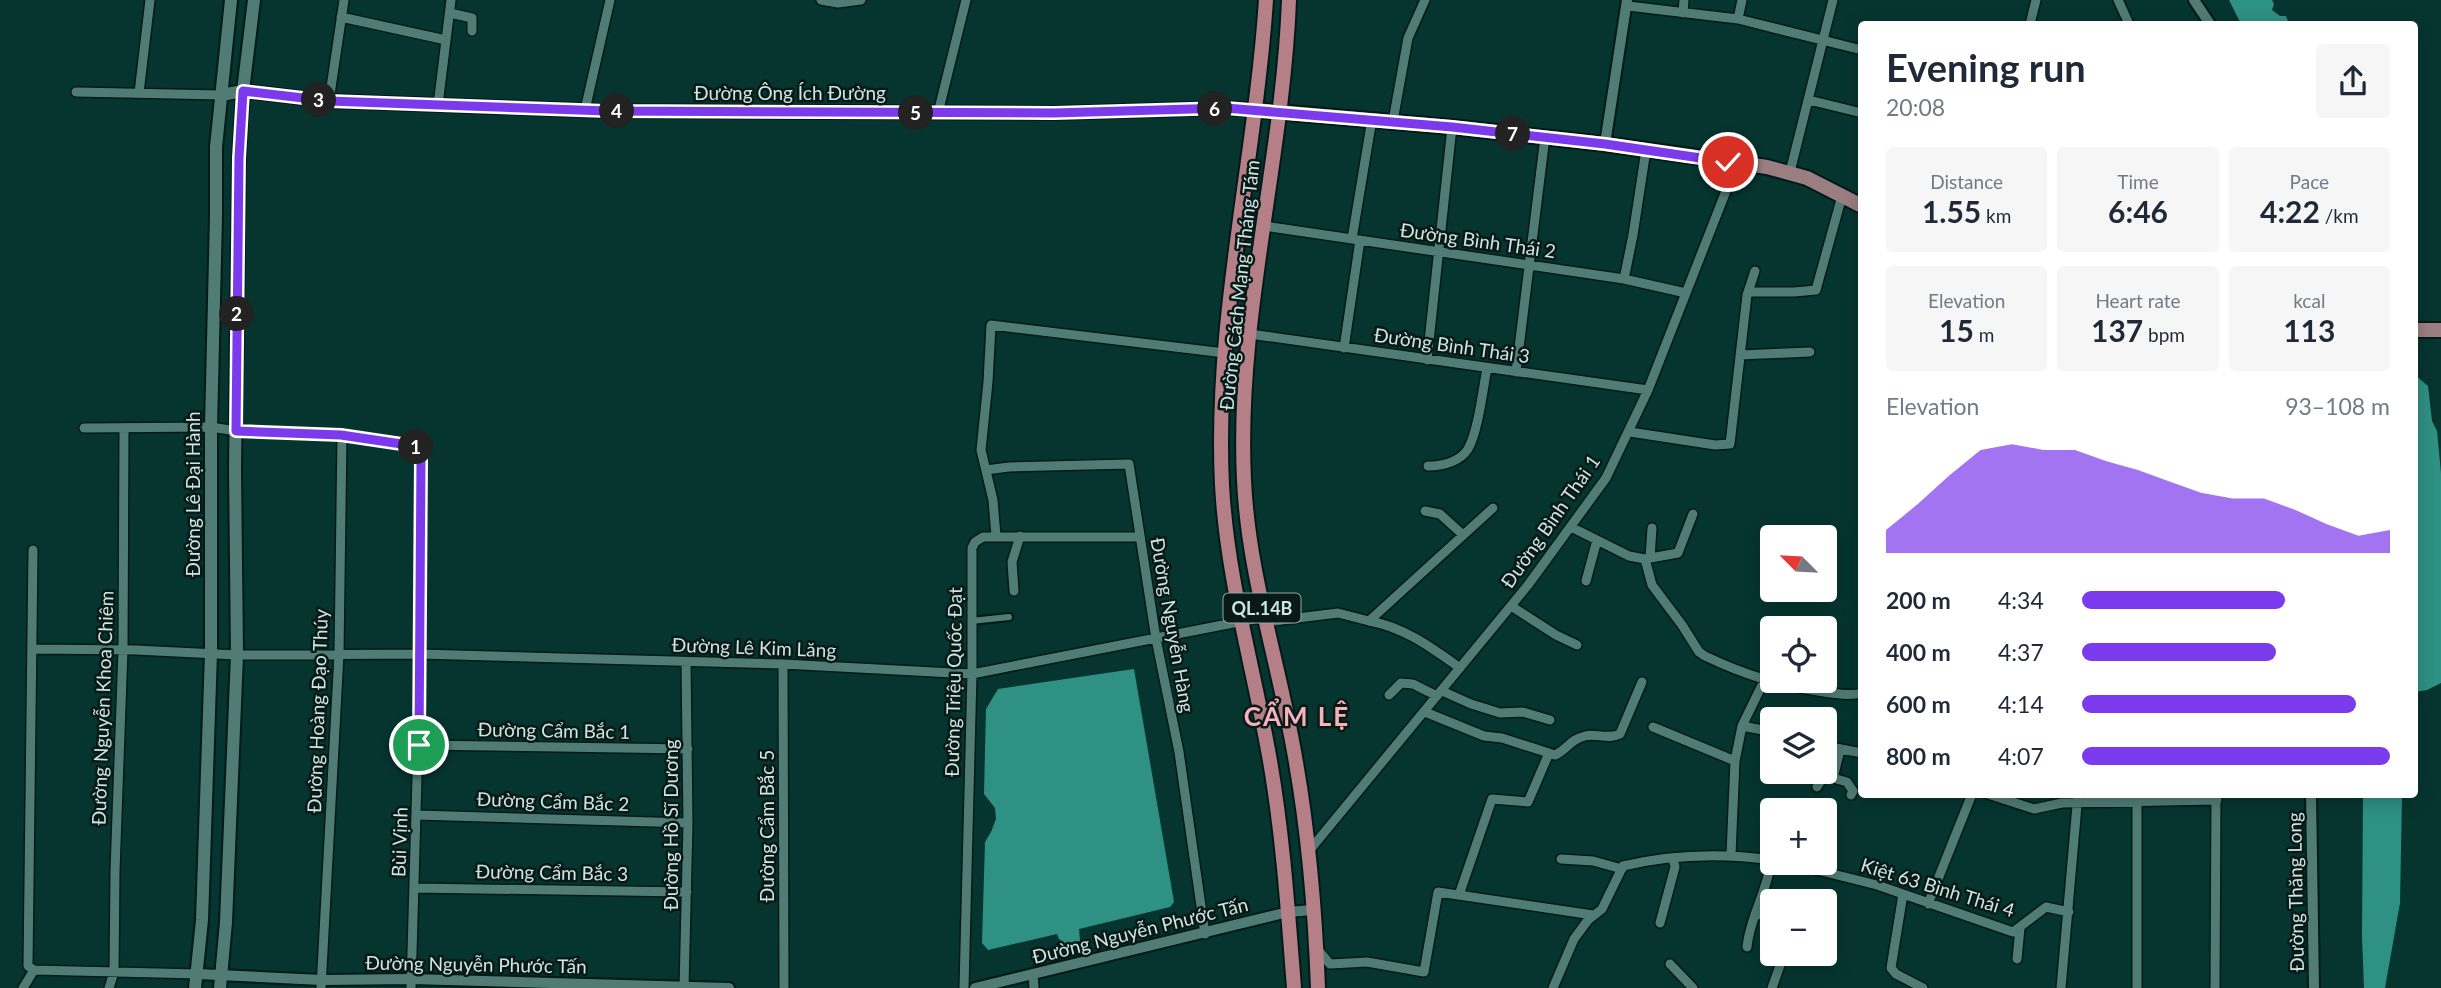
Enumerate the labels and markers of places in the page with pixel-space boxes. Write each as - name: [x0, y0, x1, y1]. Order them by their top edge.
- pin: 3: [302, 82, 336, 118]
- pin: 6: [1198, 92, 1232, 126]
- pin: 4: [600, 94, 634, 128]
- pin: 5: [898, 96, 934, 130]
- pin: 7: [1496, 116, 1530, 152]
- pin: [1698, 132, 1758, 192]
- pin: 2: [219, 296, 254, 332]
- pin: 1: [398, 430, 434, 464]
- pin: [389, 715, 449, 775]

